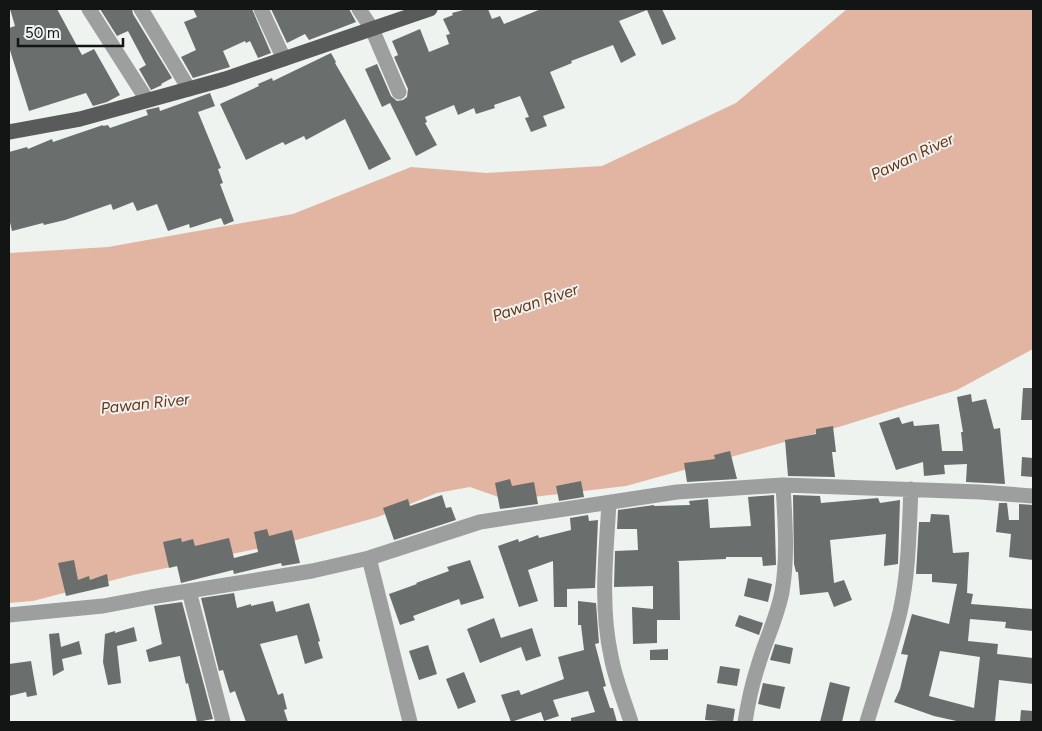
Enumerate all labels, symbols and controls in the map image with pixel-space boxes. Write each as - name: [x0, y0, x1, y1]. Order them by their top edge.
- scale bar: [18, 15, 122, 47]
- text: 50 m: [25, 24, 60, 42]
- water label: Pawan River: [868, 129, 957, 184]
- water label: Pawan River: [490, 279, 581, 325]
- water label: Pawan River: [100, 389, 191, 418]

